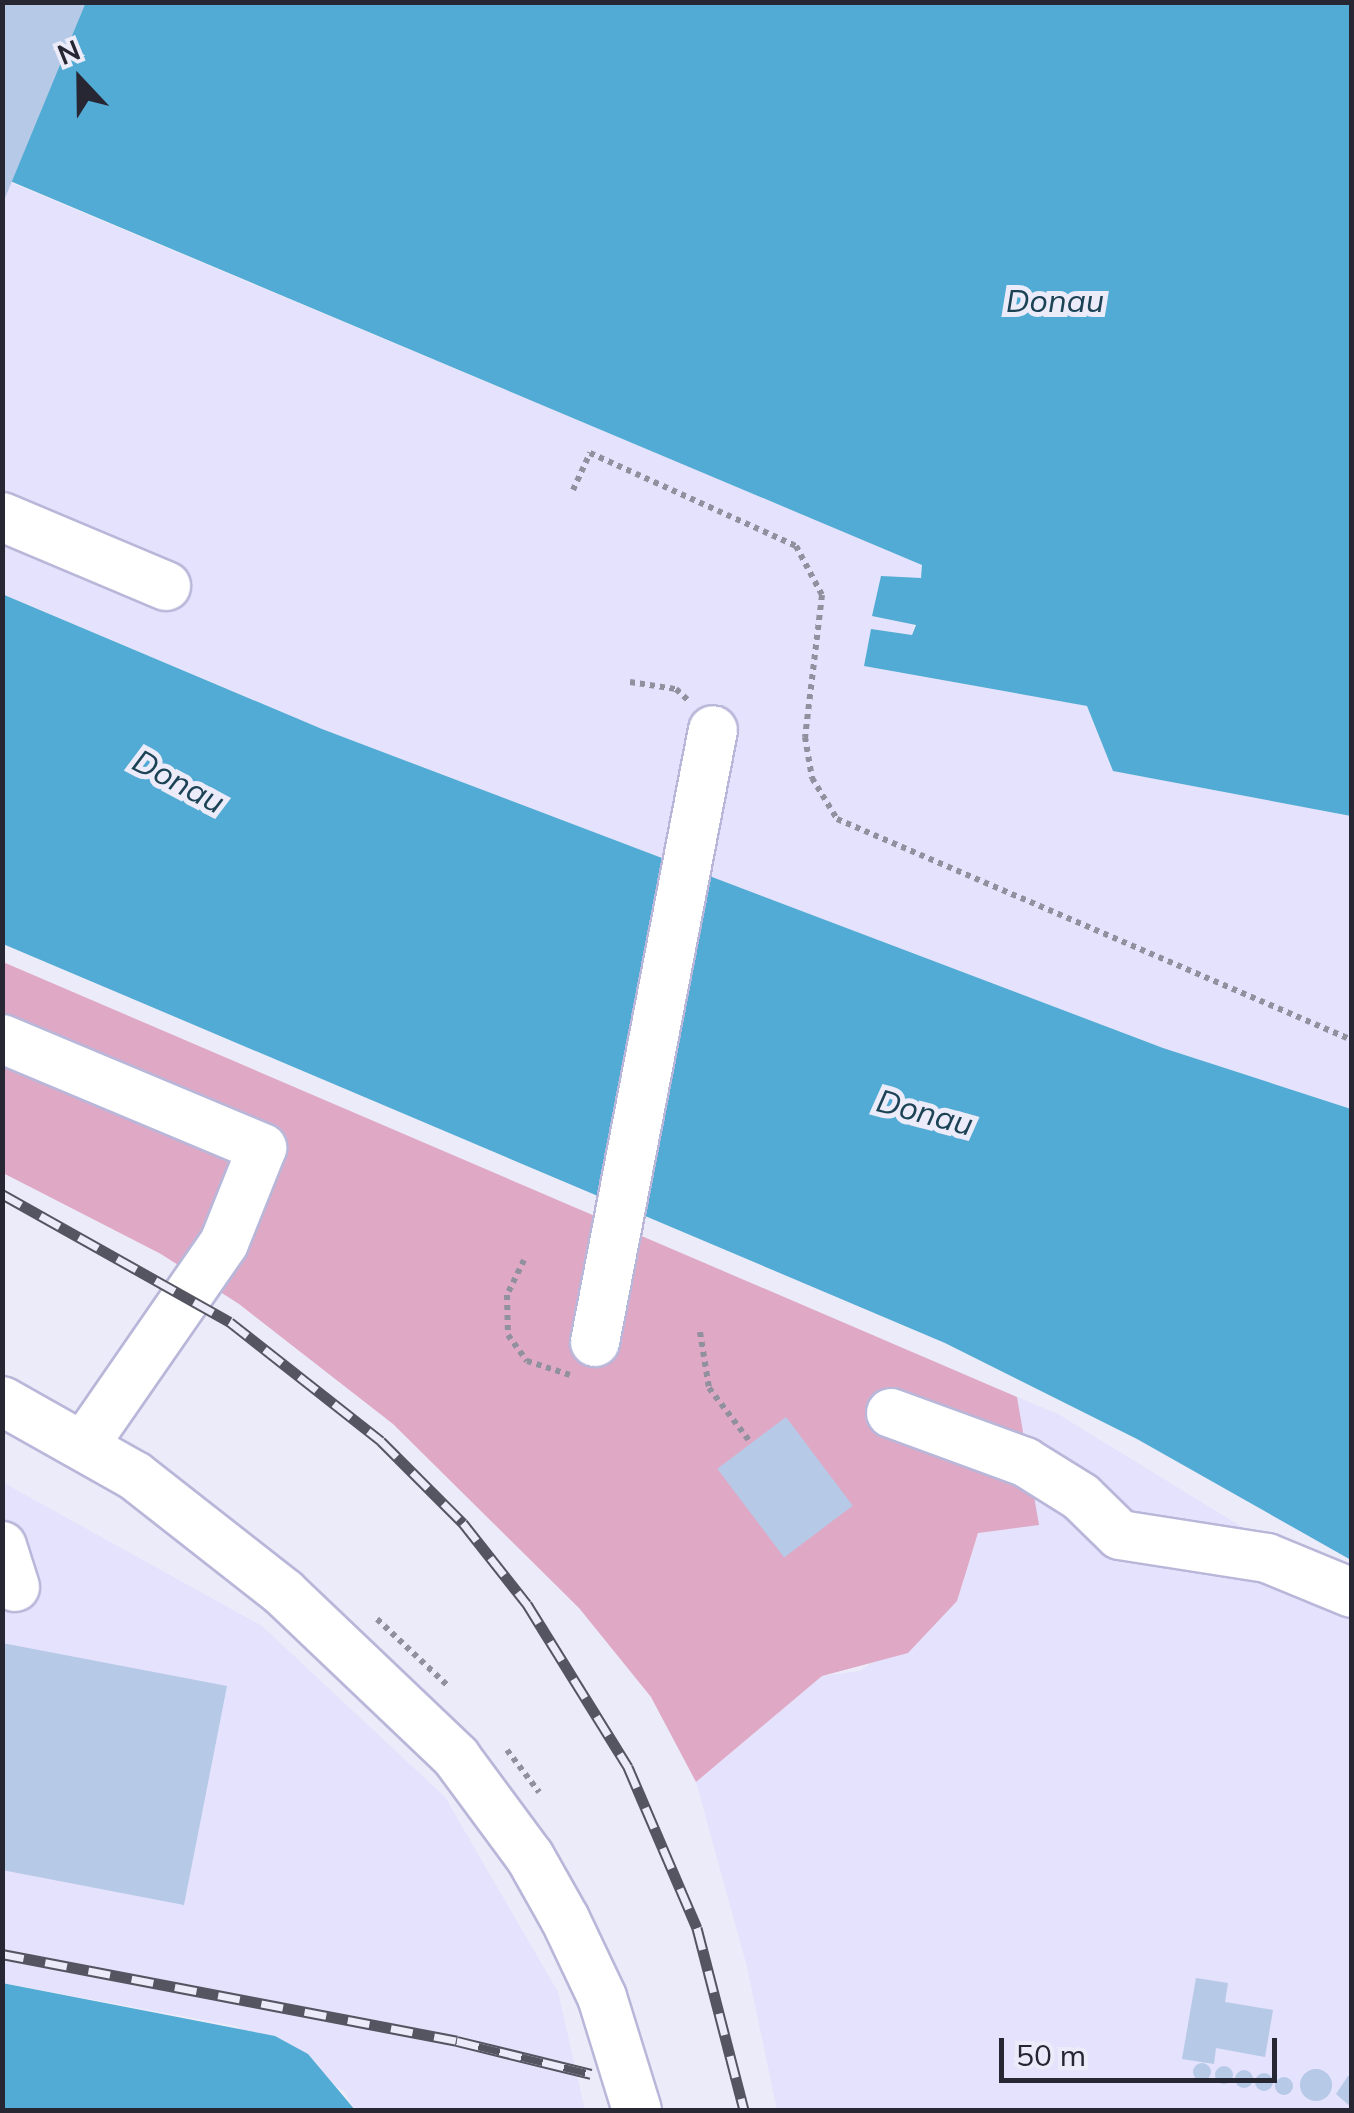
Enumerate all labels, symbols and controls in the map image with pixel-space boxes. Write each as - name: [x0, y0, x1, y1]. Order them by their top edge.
- north arrow: [30, 30, 130, 130]
- text: N: [52, 32, 85, 72]
- water label: Donau: [1006, 281, 1104, 319]
- water label: Donau: [126, 741, 232, 821]
- water label: Donau: [872, 1081, 978, 1143]
- scale bar: [1004, 2018, 1282, 2080]
- text: 50 m: [1016, 2036, 1086, 2074]

